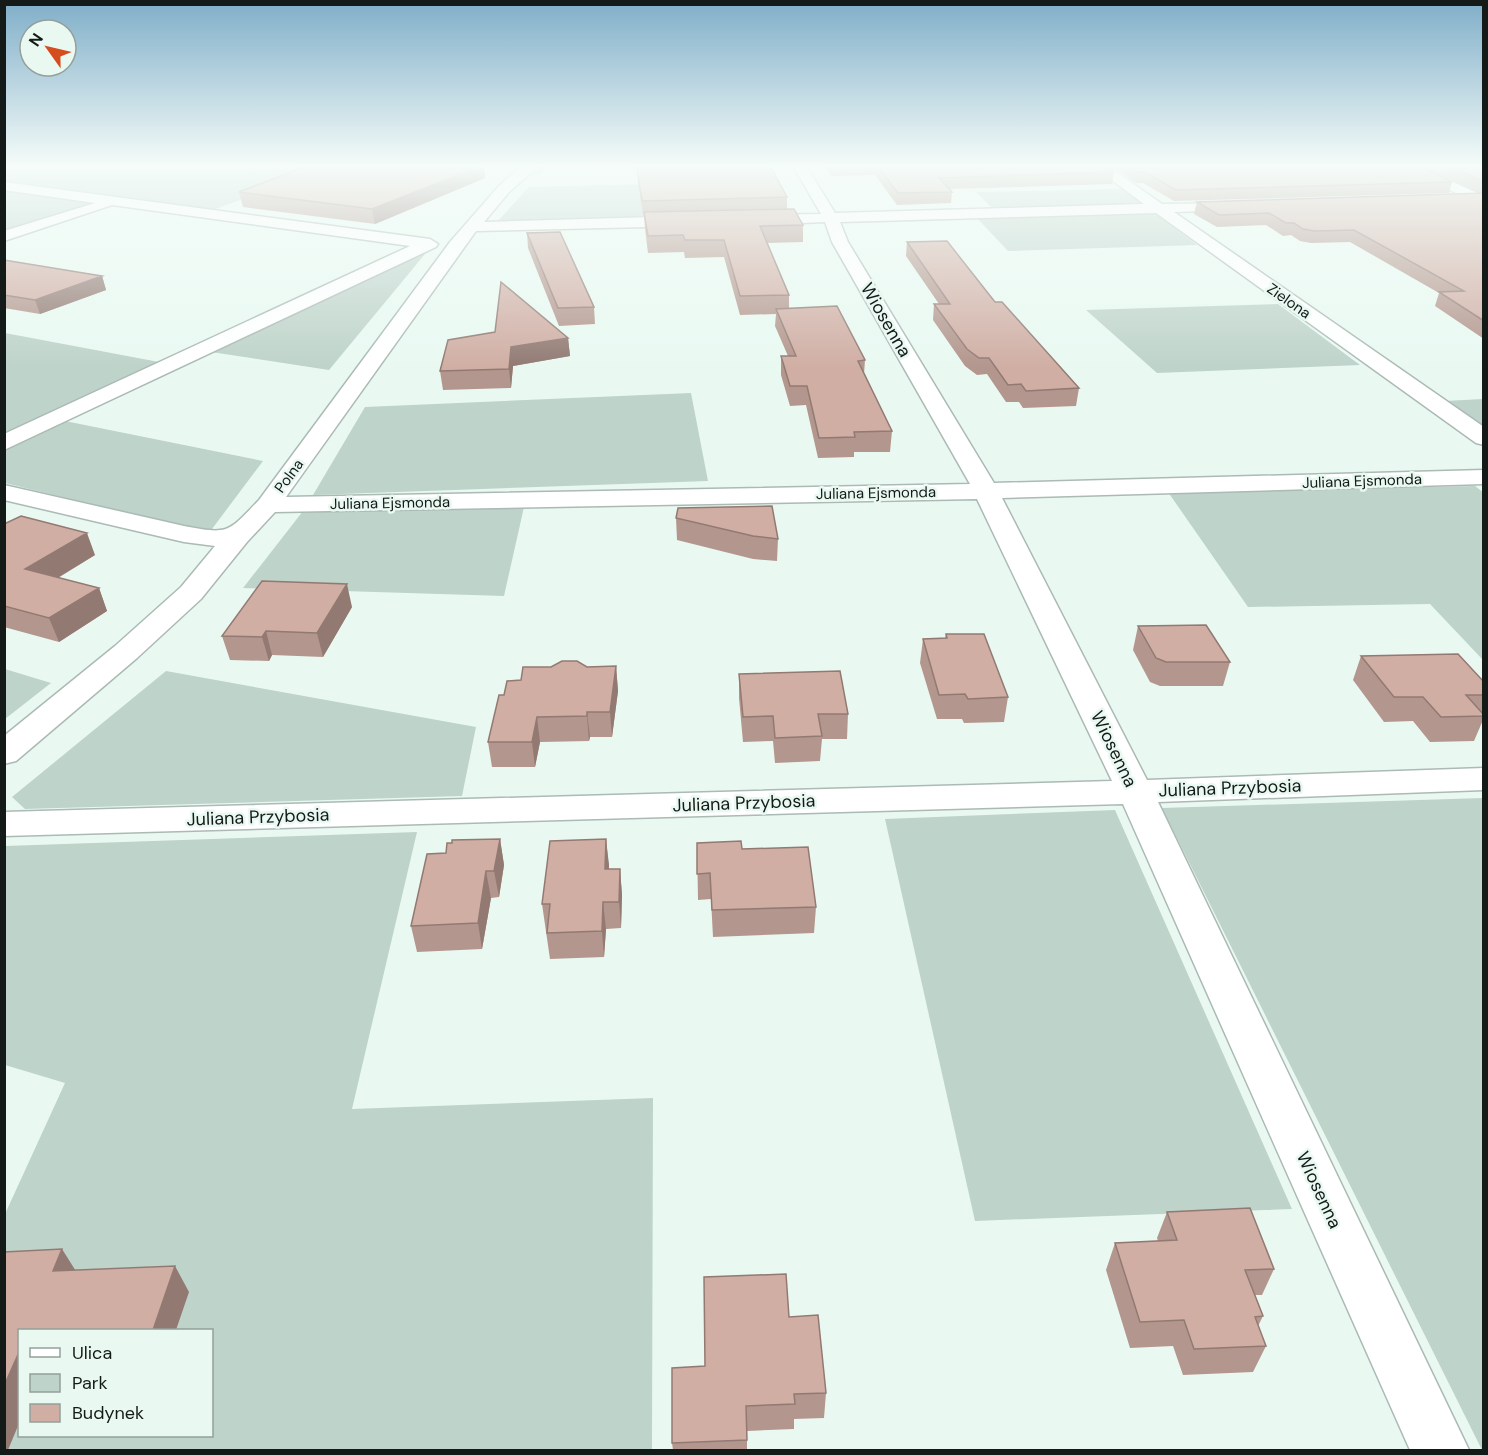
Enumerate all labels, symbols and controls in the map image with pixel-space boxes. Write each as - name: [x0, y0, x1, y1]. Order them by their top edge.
- north arrow: [18, 18, 78, 78]
- text: N: [24, 29, 48, 51]
- street label: Wiosenna: [855, 278, 917, 362]
- street label: Zielona: [1263, 279, 1315, 323]
- street label: Polna: [270, 455, 308, 497]
- street label: Juliana Ejsmonda: [1302, 469, 1422, 493]
- street label: Juliana Ejsmonda: [816, 482, 936, 504]
- street label: Juliana Ejsmonda: [330, 492, 450, 514]
- street label: Wiosenna: [1085, 707, 1143, 791]
- street label: Juliana Przybosia: [1158, 774, 1302, 802]
- street label: Juliana Przybosia: [672, 789, 816, 817]
- street label: Juliana Przybosia: [186, 803, 330, 831]
- street label: Wiosenna: [1291, 1148, 1347, 1232]
- legend: [18, 1329, 213, 1437]
- text: Ulica: [72, 1341, 112, 1365]
- text: Park: [72, 1371, 108, 1395]
- text: Budynek: [72, 1401, 144, 1425]

